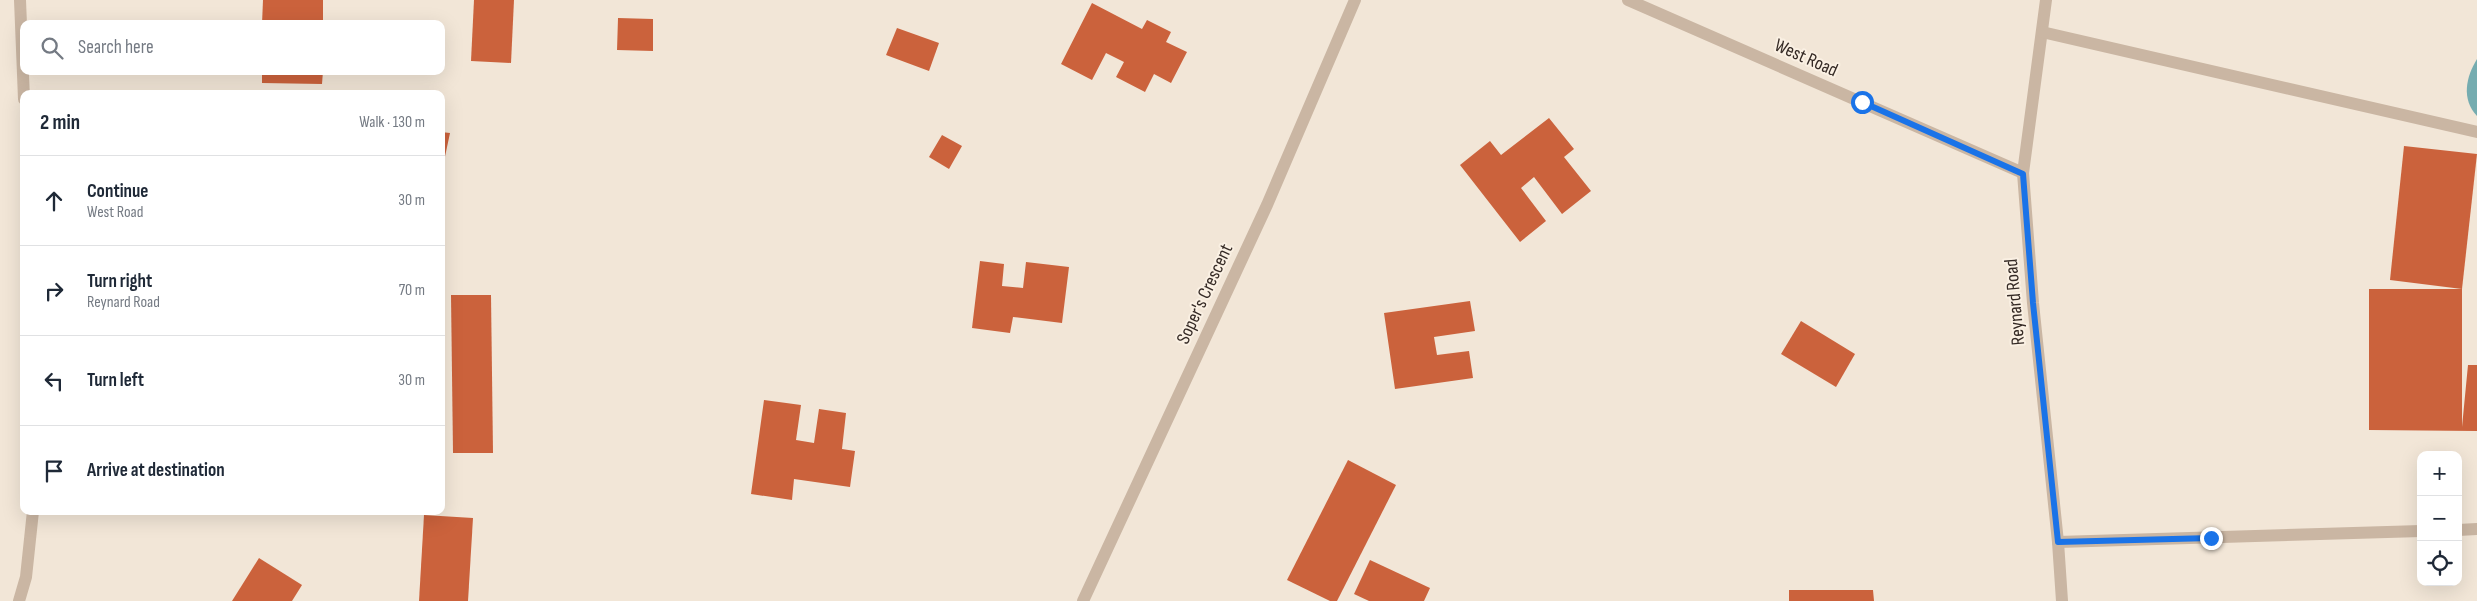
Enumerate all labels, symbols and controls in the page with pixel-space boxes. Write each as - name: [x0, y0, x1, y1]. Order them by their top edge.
- search box: [20, 20, 445, 75]
- icon: search: [38, 34, 66, 62]
- street label: West Road: [1771, 34, 1841, 82]
- text: Search here: [78, 36, 154, 59]
- route start: [1851, 91, 1874, 114]
- text: 2 min: [40, 110, 80, 135]
- text: Walk · 130 m: [359, 113, 425, 132]
- text: Continue: [87, 180, 148, 203]
- icon: ahead: [40, 187, 68, 215]
- text: 30 m: [398, 191, 425, 210]
- text: West Road: [87, 203, 143, 222]
- street label: Soper's Crescent: [1172, 240, 1238, 348]
- street label: Reynard Road: [2000, 258, 2030, 346]
- text: Turn right: [87, 270, 152, 293]
- icon: right: [40, 277, 68, 305]
- text: 70 m: [399, 281, 425, 300]
- text: Reynard Road: [87, 293, 160, 312]
- icon: left: [40, 367, 68, 395]
- text: Turn left: [87, 369, 144, 392]
- text: 30 m: [398, 371, 425, 390]
- map controls: [2417, 451, 2462, 586]
- button: +: [2417, 451, 2462, 496]
- icon: arrive: [40, 457, 68, 485]
- text: Arrive at destination: [87, 459, 225, 482]
- button: −: [2417, 496, 2462, 541]
- route end: [2200, 527, 2223, 550]
- button: locate: [2417, 541, 2462, 586]

